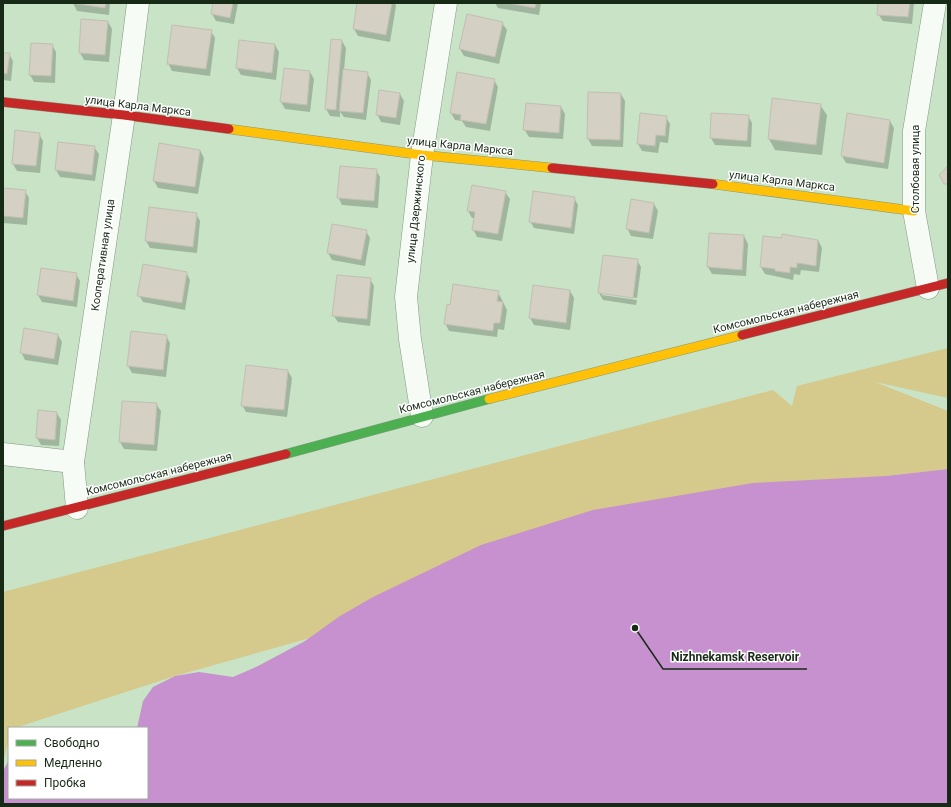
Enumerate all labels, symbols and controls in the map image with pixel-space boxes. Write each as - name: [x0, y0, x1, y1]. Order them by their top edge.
- street label: улица Карла Маркса: [84, 93, 192, 119]
- street label: Столбовая улица: [909, 125, 922, 213]
- street label: улица Карла Маркса: [406, 134, 514, 158]
- street label: улица Дзержинского: [404, 154, 428, 264]
- street label: улица Карла Маркса: [728, 168, 836, 194]
- street label: Кооперативная улица: [89, 198, 117, 312]
- street label: Комсомольская набережная: [712, 288, 860, 336]
- street label: Комсомольская набережная: [398, 368, 546, 416]
- street label: Комсомольская набережная: [85, 450, 233, 498]
- callout: Nizhnekamsk Reservoir: [663, 645, 807, 669]
- text: Nizhnekamsk Reservoir: [671, 650, 800, 664]
- legend: [8, 727, 148, 799]
- text: Свободно: [44, 736, 100, 750]
- text: Медленно: [44, 756, 102, 770]
- text: Пробка: [44, 776, 86, 790]

